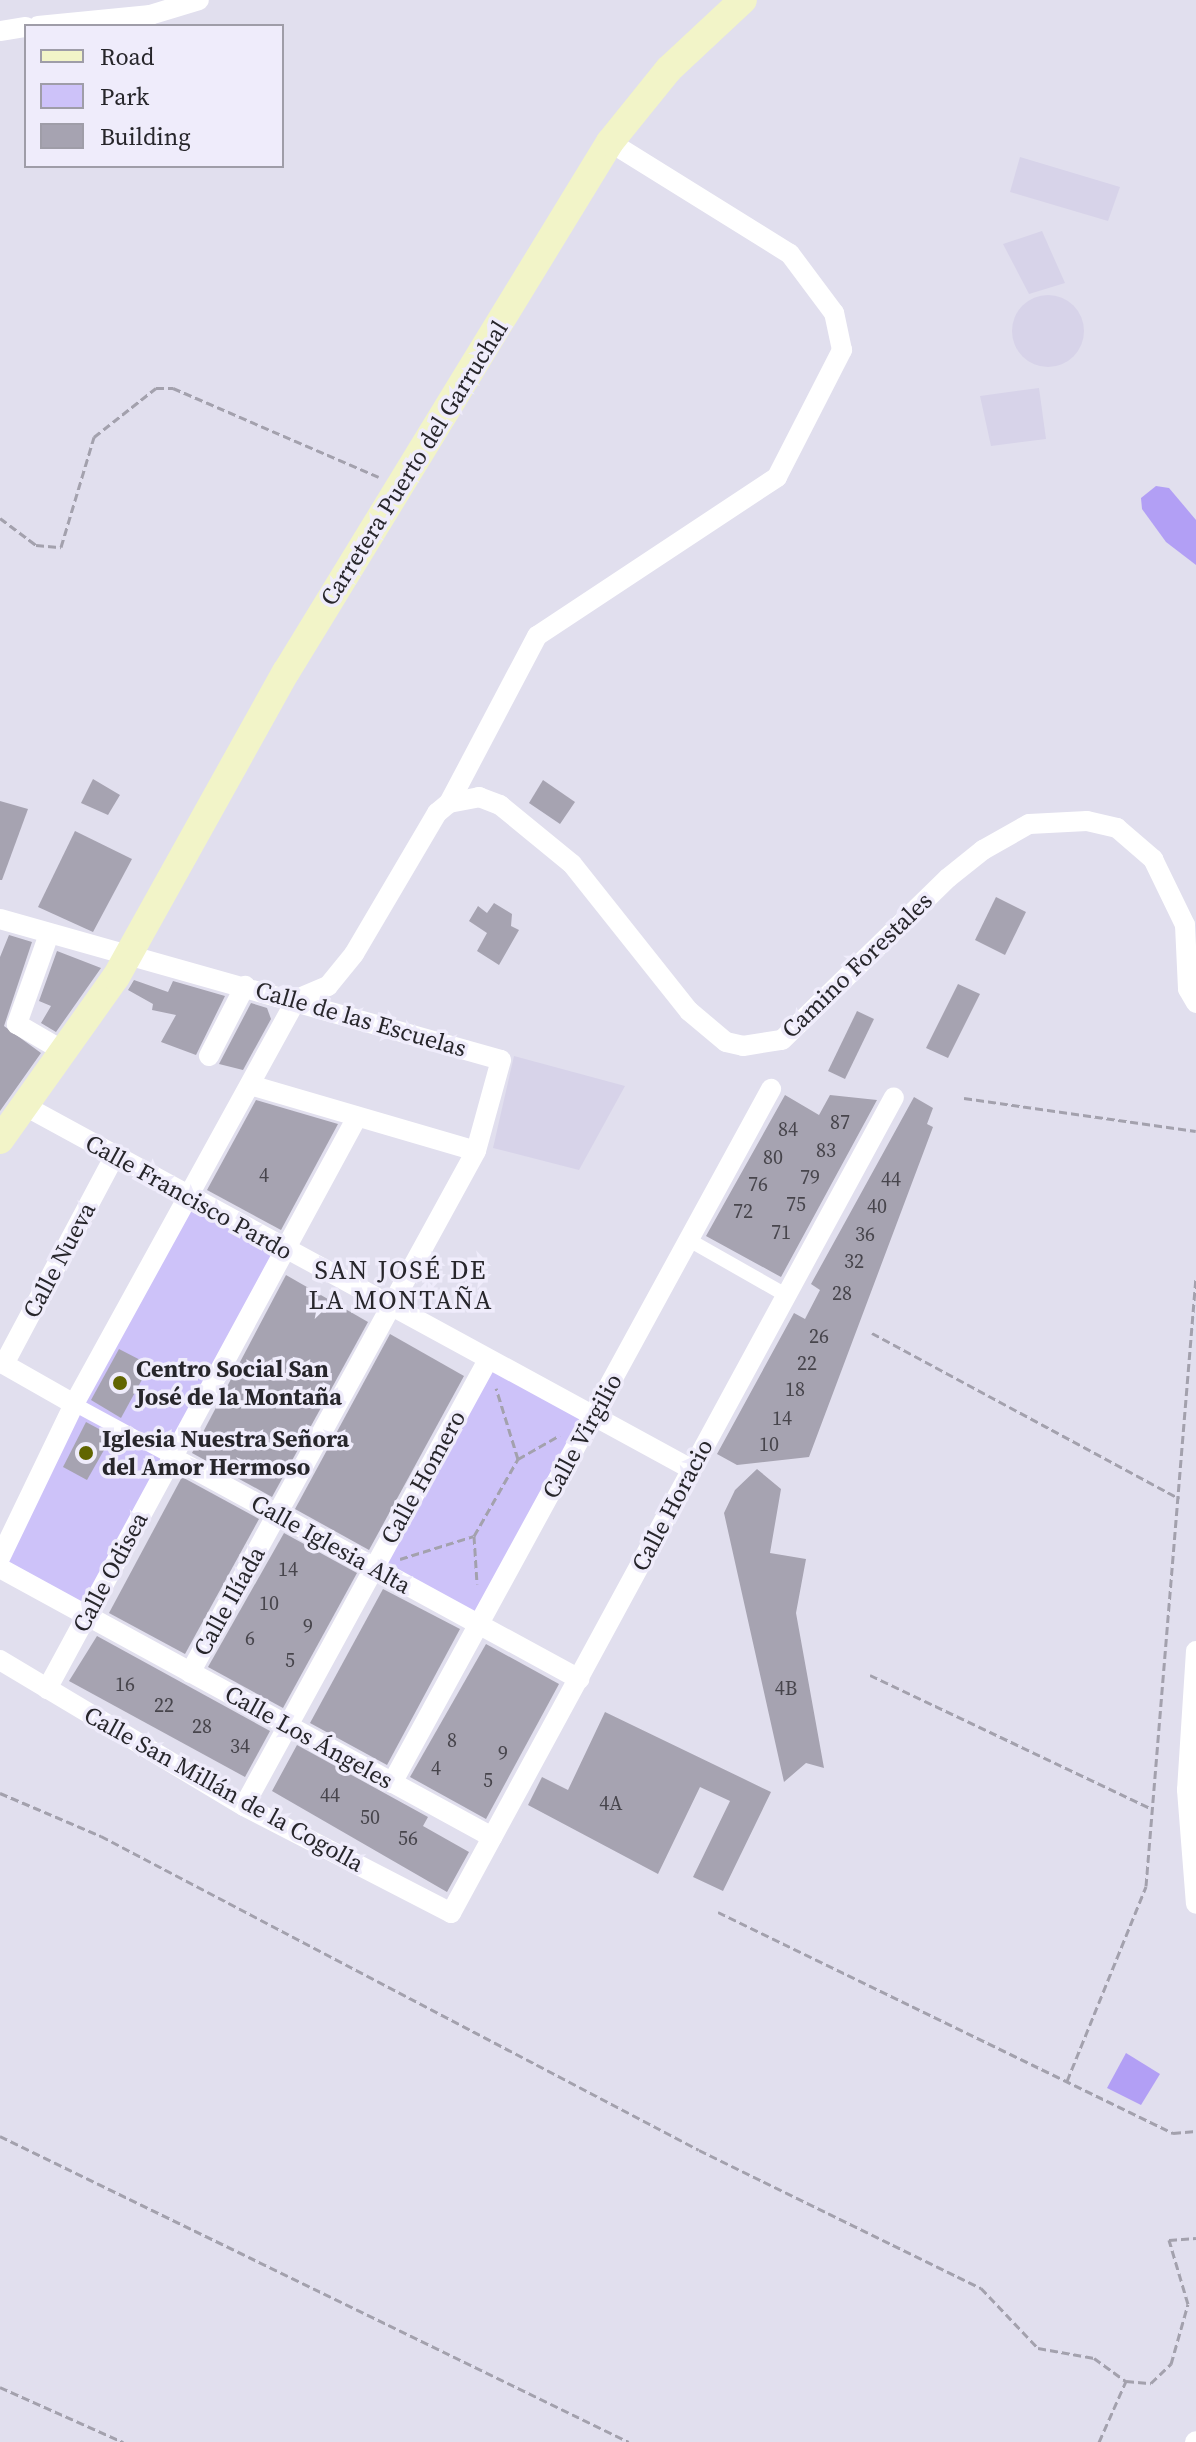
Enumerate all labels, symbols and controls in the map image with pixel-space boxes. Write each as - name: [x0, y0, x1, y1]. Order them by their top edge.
- legend: [24, 24, 284, 168]
- text: Road: [100, 40, 154, 73]
- text: Park: [100, 80, 149, 113]
- text: Building: [100, 120, 191, 153]
- street label: Carretera Puerto del Garruchal: [314, 315, 514, 611]
- street label: Camino Forestales: [776, 886, 938, 1044]
- street label: Calle de las Escuelas: [252, 975, 470, 1063]
- house number: 87: [830, 1110, 850, 1134]
- house number: 84: [778, 1117, 798, 1141]
- street label: Calle Francisco Pardo: [81, 1128, 297, 1266]
- house number: 83: [816, 1138, 836, 1162]
- house number: 80: [763, 1145, 783, 1169]
- house number: 4: [259, 1163, 269, 1187]
- house number: 79: [800, 1165, 820, 1189]
- house number: 44: [881, 1167, 901, 1191]
- house number: 76: [748, 1172, 768, 1196]
- house number: 75: [786, 1192, 806, 1216]
- house number: 40: [867, 1194, 887, 1218]
- street label: Calle Nueva: [17, 1197, 101, 1323]
- house number: 72: [733, 1199, 753, 1223]
- house number: 71: [771, 1220, 791, 1244]
- house number: 36: [855, 1222, 875, 1246]
- house number: 32: [844, 1249, 864, 1273]
- district label: SAN JOSÉ DE LA MONTAÑA: [309, 1255, 493, 1316]
- house number: 28: [832, 1281, 852, 1305]
- house number: 26: [809, 1324, 829, 1348]
- house number: 22: [797, 1351, 817, 1375]
- place label: Centro Social San José de la Montaña: [136, 1355, 342, 1411]
- street label: Calle Virgilio: [536, 1368, 628, 1504]
- marker: Centro Social San José de la Montaña: [111, 1374, 129, 1392]
- house number: 18: [785, 1377, 805, 1401]
- street label: Calle Homero: [375, 1405, 471, 1549]
- house number: 14: [772, 1406, 792, 1430]
- place label: Iglesia Nuestra Señora del Amor Hermoso: [102, 1425, 349, 1481]
- house number: 10: [759, 1432, 779, 1456]
- street label: Calle Horacio: [625, 1434, 719, 1576]
- marker: Iglesia Nuestra Señora del Amor Hermoso: [77, 1444, 95, 1462]
- street label: Calle Iglesia Alta: [246, 1488, 416, 1600]
- street label: Calle Odisea: [66, 1507, 154, 1637]
- street label: Calle Ilíada: [187, 1541, 271, 1661]
- house number: 14: [278, 1557, 298, 1581]
- house number: 10: [259, 1591, 279, 1615]
- house number: 9: [303, 1614, 313, 1638]
- house number: 6: [245, 1626, 255, 1650]
- house number: 5: [285, 1648, 295, 1672]
- house number: 16: [115, 1672, 135, 1696]
- house number: 4B: [775, 1676, 797, 1700]
- street label: Calle Los Ángeles: [220, 1679, 398, 1795]
- house number: 22: [154, 1693, 174, 1717]
- street label: Calle San Millán de la Cogolla: [79, 1700, 369, 1878]
- house number: 28: [192, 1714, 212, 1738]
- house number: 8: [447, 1728, 457, 1752]
- house number: 34: [230, 1734, 250, 1758]
- house number: 9: [498, 1741, 508, 1765]
- house number: 4: [431, 1756, 441, 1780]
- house number: 5: [483, 1768, 493, 1792]
- house number: 44: [320, 1783, 340, 1807]
- house number: 4A: [599, 1791, 623, 1815]
- house number: 50: [360, 1805, 380, 1829]
- house number: 56: [398, 1826, 418, 1850]

